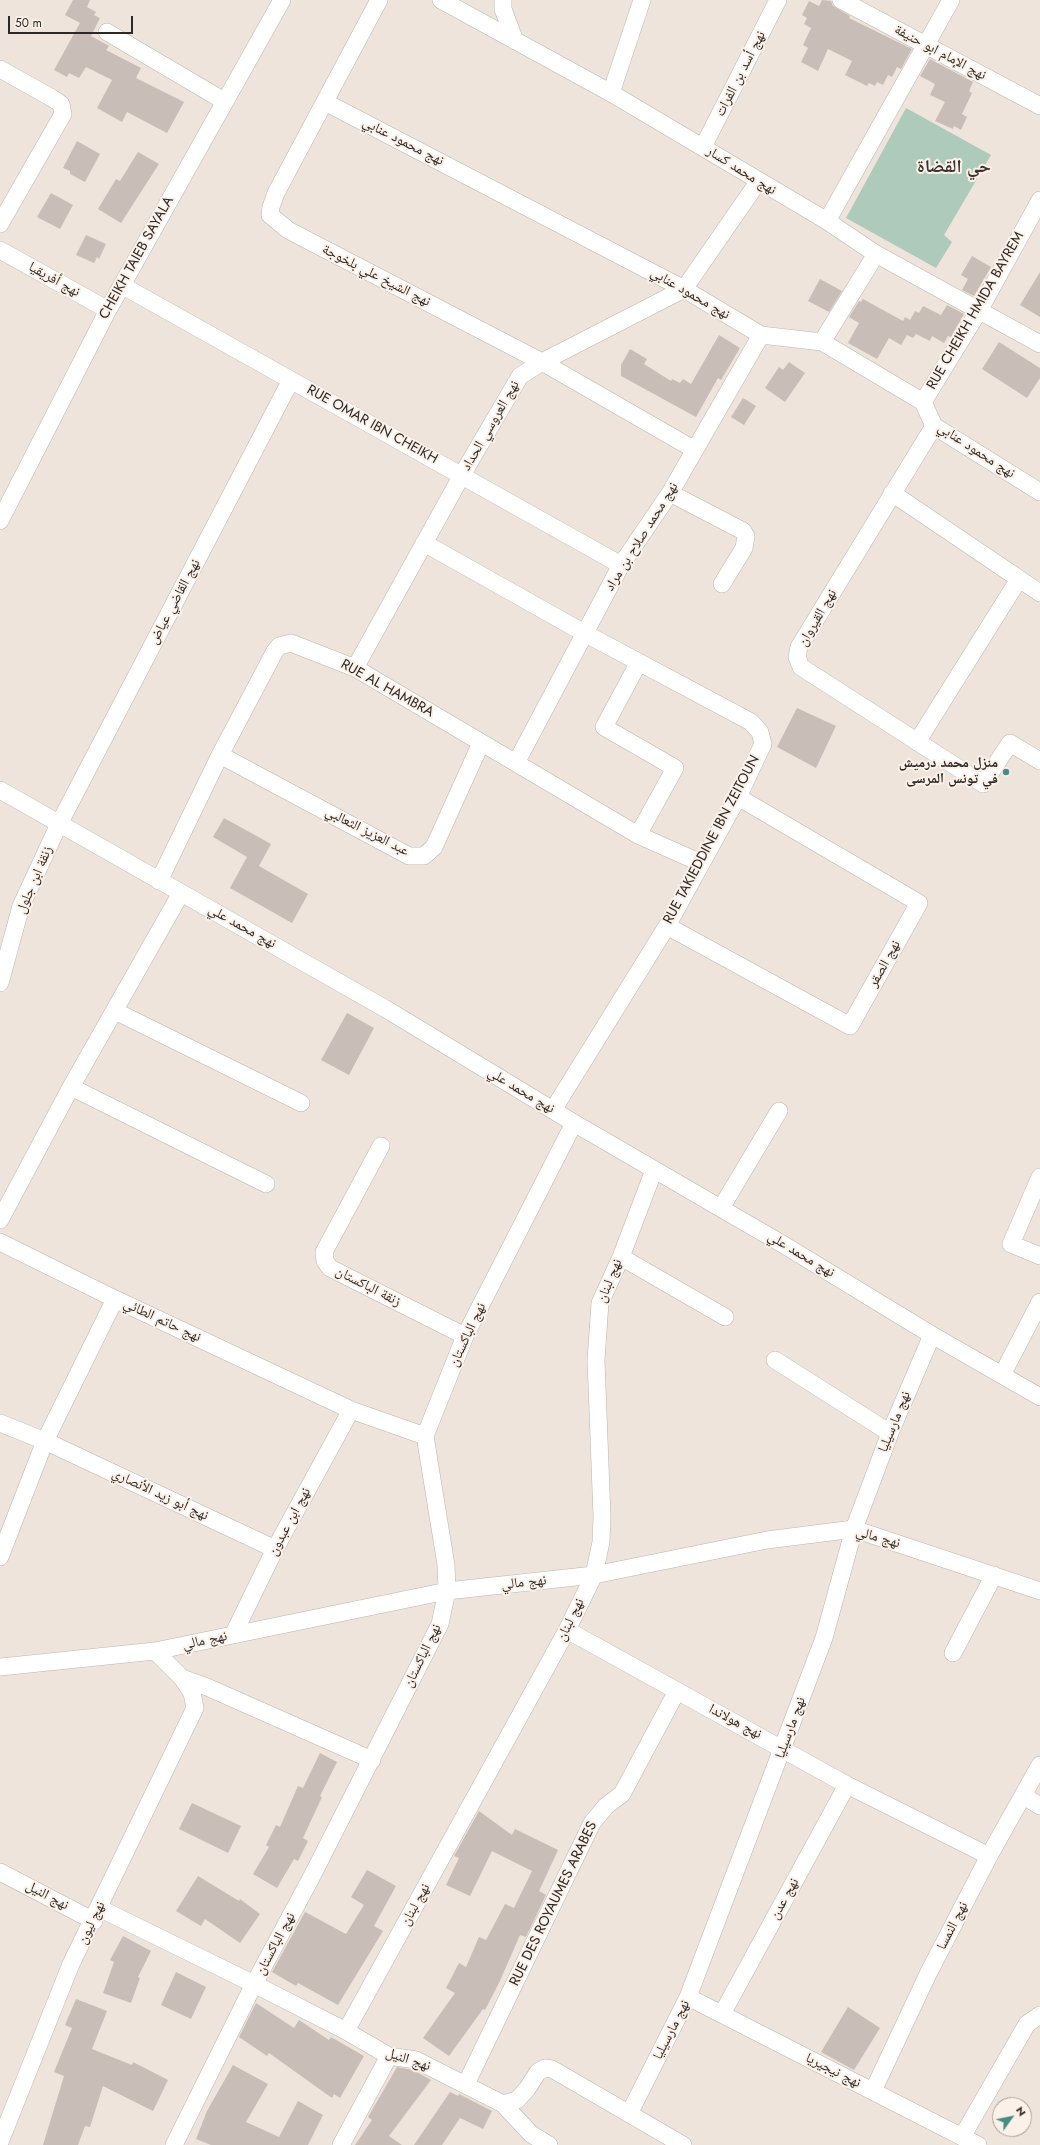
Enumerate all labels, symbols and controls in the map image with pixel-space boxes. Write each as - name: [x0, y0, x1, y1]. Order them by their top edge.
- scale bar: [10, 8, 135, 34]
- text: 50 m: [15, 14, 42, 32]
- street label: نهج الإمام ابو حنيفة: [891, 22, 989, 84]
- street label: نهج أسد بن الفرات: [712, 28, 770, 120]
- street label: نهج محمود عنابي: [360, 114, 446, 170]
- street label: نهج محمد كسار: [703, 143, 779, 199]
- district label: حي القضاة: [917, 157, 991, 179]
- street label: CHEIKH TAIEB SAYALA: [96, 194, 178, 322]
- street label: RUE CHEIKH HMIDA BAYREM: [924, 229, 1028, 393]
- street label: نهج الشيخ علي بلخوجة: [319, 241, 433, 311]
- street label: نهج أفريقيا: [25, 259, 83, 301]
- street label: نهج محمود عنابي: [647, 264, 733, 324]
- street label: نهج العروسي الحداد: [458, 378, 524, 474]
- street label: RUE OMAR IBN CHEIKH: [304, 382, 440, 468]
- street label: نهج محمود عنابي: [934, 420, 1018, 482]
- street label: نهج محمد صلاح بن مراد: [602, 480, 682, 594]
- street label: نهج القاضي عياض: [146, 557, 204, 647]
- street label: نهج القيروان: [795, 586, 841, 650]
- street label: RUE AL HAMBRA: [338, 657, 436, 721]
- street label: RUE TAKIEDDINE IBN ZEITOUN: [660, 753, 764, 927]
- place label: منزل محمد درميش في تونس المرسى: [899, 756, 998, 788]
- marker: منزل محمد درميش في تونس المرسى: [1001, 767, 1011, 777]
- street label: عبد العزيز الثعالبي: [322, 804, 412, 860]
- street label: زنقة ابن جلول: [13, 844, 57, 916]
- street label: نهج محمد علي: [205, 901, 279, 953]
- street label: نهج الصقر: [865, 938, 905, 990]
- street label: نهج محمد علي: [484, 1064, 558, 1118]
- street label: نهج محمد علي: [764, 1228, 838, 1282]
- street label: نهج لبنان: [594, 1257, 626, 1305]
- street label: زنقة الباكستان: [333, 1263, 403, 1311]
- street label: نهج حاتم الطائي: [121, 1296, 203, 1346]
- street label: نهج الباكستان: [446, 1300, 490, 1370]
- street label: نهج مارسيليا: [875, 1389, 915, 1455]
- street label: نهج أبو زيد الأنصاري: [109, 1465, 211, 1525]
- street label: نهج ابن عبدون: [265, 1485, 315, 1559]
- street label: نهج مالي: [854, 1524, 902, 1552]
- street label: نهج مالي: [501, 1572, 547, 1594]
- street label: نهج لبنان: [553, 1596, 589, 1644]
- street label: نهج الباكستان: [400, 1622, 446, 1690]
- street label: نهج مالي: [181, 1628, 229, 1654]
- street label: نهج مارسيليا: [772, 1695, 810, 1761]
- street label: نهج هولاندا: [706, 1701, 764, 1743]
- street label: RUE DES ROYAUMES ARABES: [507, 1819, 601, 1989]
- street label: نهج عدن: [767, 1875, 803, 1923]
- street label: نهج النيل: [23, 1878, 71, 1914]
- street label: نهج لبنان: [398, 1881, 434, 1929]
- street label: نهج ليون: [74, 1899, 110, 1947]
- street label: نهج النمسا: [934, 1899, 972, 1953]
- street label: نهج الباكستان: [253, 1910, 299, 1978]
- street label: نهج مارسيليا: [650, 1998, 694, 2062]
- street label: نهج النيل: [383, 2045, 433, 2075]
- street label: نهج نيجيريا: [802, 2050, 864, 2092]
- north arrow: [992, 2097, 1032, 2137]
- text: N: [1012, 2103, 1030, 2119]

